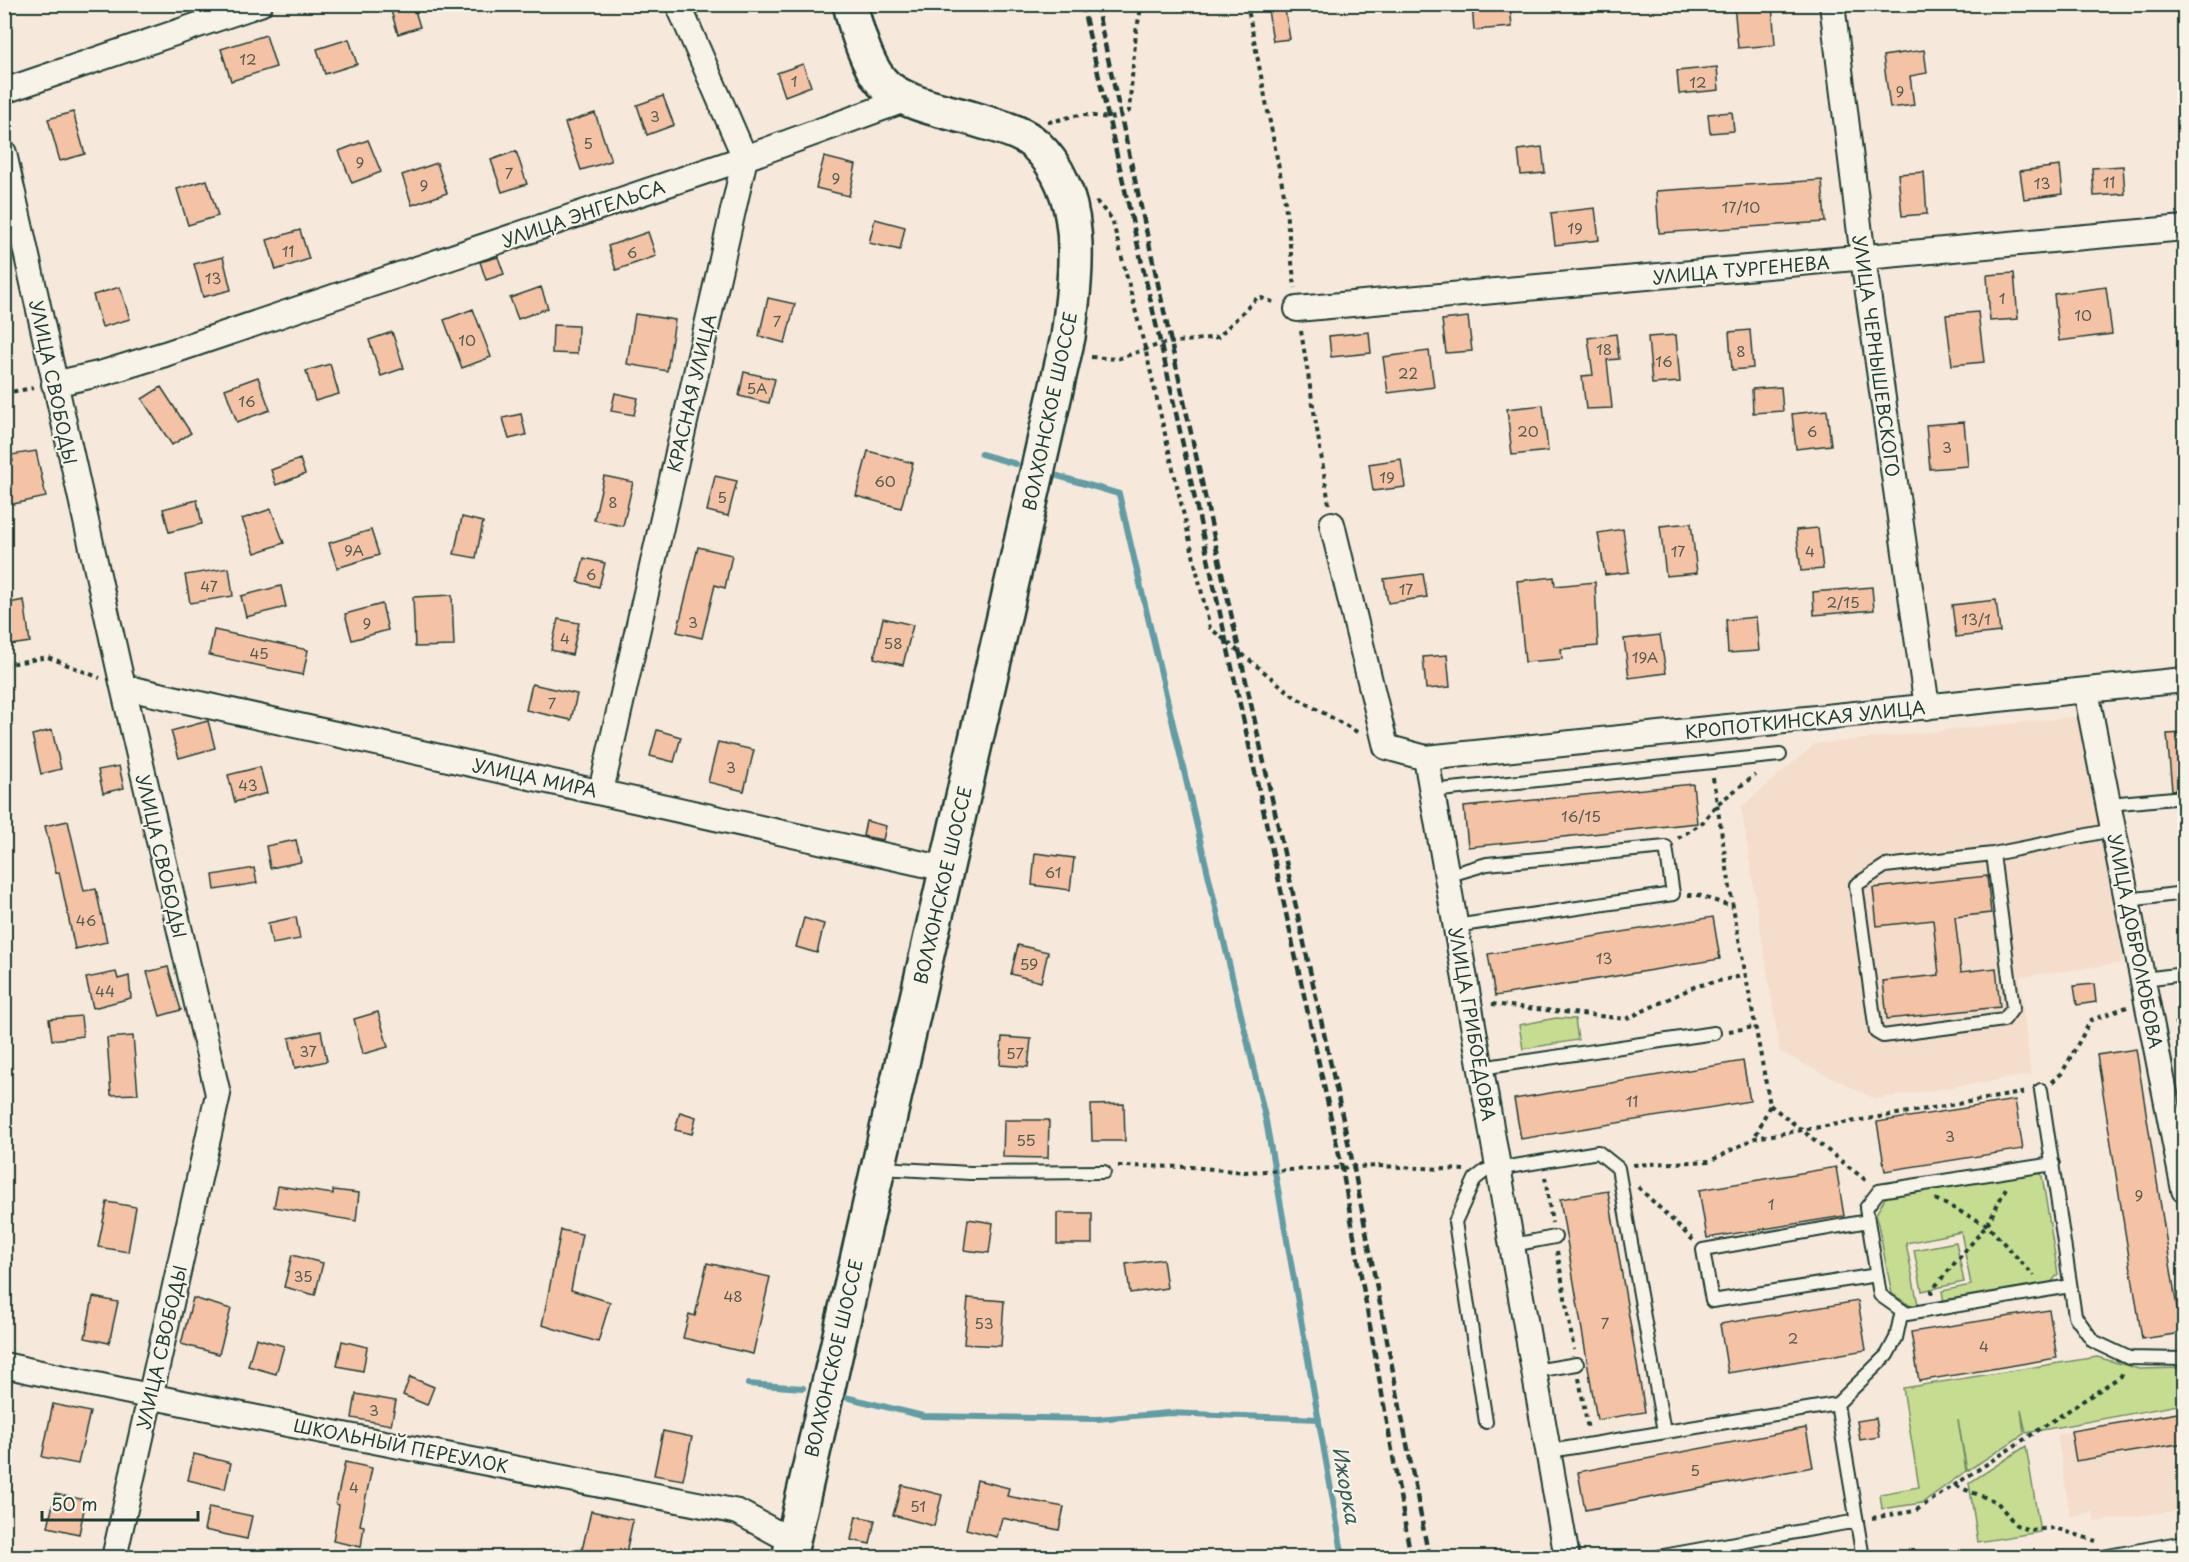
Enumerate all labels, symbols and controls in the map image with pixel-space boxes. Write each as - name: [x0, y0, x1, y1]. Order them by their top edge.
- house number: 12: [239, 47, 257, 70]
- house number: 1: [791, 69, 797, 92]
- house number: 12: [1689, 70, 1707, 93]
- house number: 9: [1896, 79, 1904, 102]
- house number: 3: [650, 104, 660, 127]
- house number: 5: [583, 131, 593, 154]
- house number: 9: [356, 150, 364, 173]
- house number: 7: [505, 161, 514, 184]
- house number: 9: [832, 166, 840, 189]
- house number: 11: [2103, 170, 2115, 193]
- house number: 13: [2034, 171, 2050, 194]
- street label: УЛИЦА ЭНГЕЛЬСА: [498, 172, 668, 254]
- house number: 9: [420, 173, 428, 196]
- house number: 17/10: [1722, 195, 1760, 218]
- house number: 19: [1567, 216, 1583, 239]
- street label: УЛИЦА ЧЕРНЫШЕВСКОГО: [1847, 233, 1907, 479]
- house number: 11: [282, 239, 294, 262]
- house number: 6: [627, 240, 637, 263]
- street label: УЛИЦА ТУРГЕНЕВА: [1652, 248, 1830, 290]
- house number: 13: [205, 266, 221, 289]
- house number: 1: [1999, 286, 2005, 309]
- street label: УЛИЦА СВОБОДЫ: [23, 297, 85, 467]
- house number: 10: [2074, 303, 2092, 326]
- house number: 7: [773, 309, 782, 332]
- street label: ВОЛХОНСКОЕ ШОССЕ: [1015, 309, 1083, 513]
- street label: КРАСНАЯ УЛИЦА: [660, 311, 722, 475]
- house number: 10: [458, 328, 476, 351]
- house number: 18: [1596, 337, 1612, 360]
- house number: 8: [1736, 339, 1746, 362]
- house number: 16: [1655, 349, 1673, 372]
- house number: 22: [1398, 361, 1418, 384]
- house number: 5А: [746, 376, 768, 399]
- house number: 16: [238, 389, 256, 412]
- house number: 20: [1517, 419, 1539, 442]
- house number: 6: [1807, 419, 1817, 442]
- house number: 3: [1942, 435, 1952, 458]
- house number: 19: [1379, 465, 1395, 488]
- house number: 60: [874, 469, 896, 492]
- house number: 5: [717, 485, 727, 508]
- house number: 8: [608, 490, 618, 513]
- house number: 9А: [344, 538, 364, 561]
- house number: 17: [1671, 539, 1685, 562]
- house number: 4: [1805, 539, 1815, 562]
- house number: 6: [586, 562, 596, 585]
- house number: 47: [200, 574, 218, 597]
- house number: 17: [1399, 577, 1413, 600]
- house number: 2/15: [1826, 590, 1860, 613]
- house number: 13/1: [1961, 607, 1991, 630]
- house number: 3: [688, 610, 698, 633]
- house number: 9: [363, 611, 371, 634]
- house number: 4: [560, 626, 570, 649]
- house number: 58: [883, 631, 903, 654]
- house number: 45: [249, 641, 269, 664]
- house number: 19А: [1632, 645, 1658, 668]
- house number: 7: [548, 691, 557, 714]
- street label: КРОПОТКИНСКАЯ УЛИЦА: [1683, 693, 1927, 745]
- street label: УЛИЦА МИРА: [470, 751, 600, 803]
- house number: 3: [726, 755, 736, 778]
- street label: УЛИЦА СВОБОДЫ: [130, 771, 194, 941]
- house number: 43: [238, 773, 258, 796]
- street label: ВОЛХОНСКОЕ ШОССЕ: [906, 783, 978, 987]
- house number: 16/15: [1561, 804, 1601, 827]
- street label: УЛИЦА ДОБРОЛЮБОВА: [2102, 831, 2170, 1051]
- house number: 61: [1045, 860, 1061, 883]
- house number: 46: [76, 908, 96, 931]
- street label: УЛИЦА ГРИБОЕДОВА: [1443, 925, 1503, 1123]
- house number: 13: [1596, 946, 1612, 969]
- house number: 59: [1020, 952, 1038, 975]
- house number: 44: [95, 979, 115, 1002]
- house number: 37: [299, 1039, 317, 1062]
- house number: 57: [1006, 1041, 1024, 1064]
- house number: 11: [1626, 1089, 1638, 1112]
- house number: 3: [1945, 1124, 1955, 1147]
- house number: 55: [1016, 1128, 1036, 1151]
- house number: 9: [2135, 1183, 2143, 1206]
- house number: 1: [1768, 1192, 1774, 1215]
- street label: ВОЛХОНСКОЕ ШОССЕ: [797, 1256, 869, 1460]
- street label: УЛИЦА СВОБОДЫ: [129, 1262, 193, 1432]
- house number: 35: [293, 1264, 313, 1287]
- house number: 48: [723, 1284, 743, 1307]
- house number: 53: [974, 1311, 994, 1334]
- house number: 7: [1601, 1311, 1610, 1334]
- house number: 2: [1788, 1326, 1798, 1349]
- house number: 4: [1979, 1334, 1989, 1357]
- house number: 3: [369, 1398, 379, 1421]
- street label: ШКОЛЬНЫЙ ПЕРЕУЛОК: [291, 1411, 511, 1479]
- water label: Ижорка: [1326, 1444, 1369, 1526]
- house number: 5: [1690, 1458, 1700, 1481]
- house number: 4: [349, 1475, 359, 1498]
- scale bar: [42, 1484, 198, 1522]
- text: 50 m: [51, 1490, 98, 1517]
- house number: 51: [910, 1494, 926, 1517]

